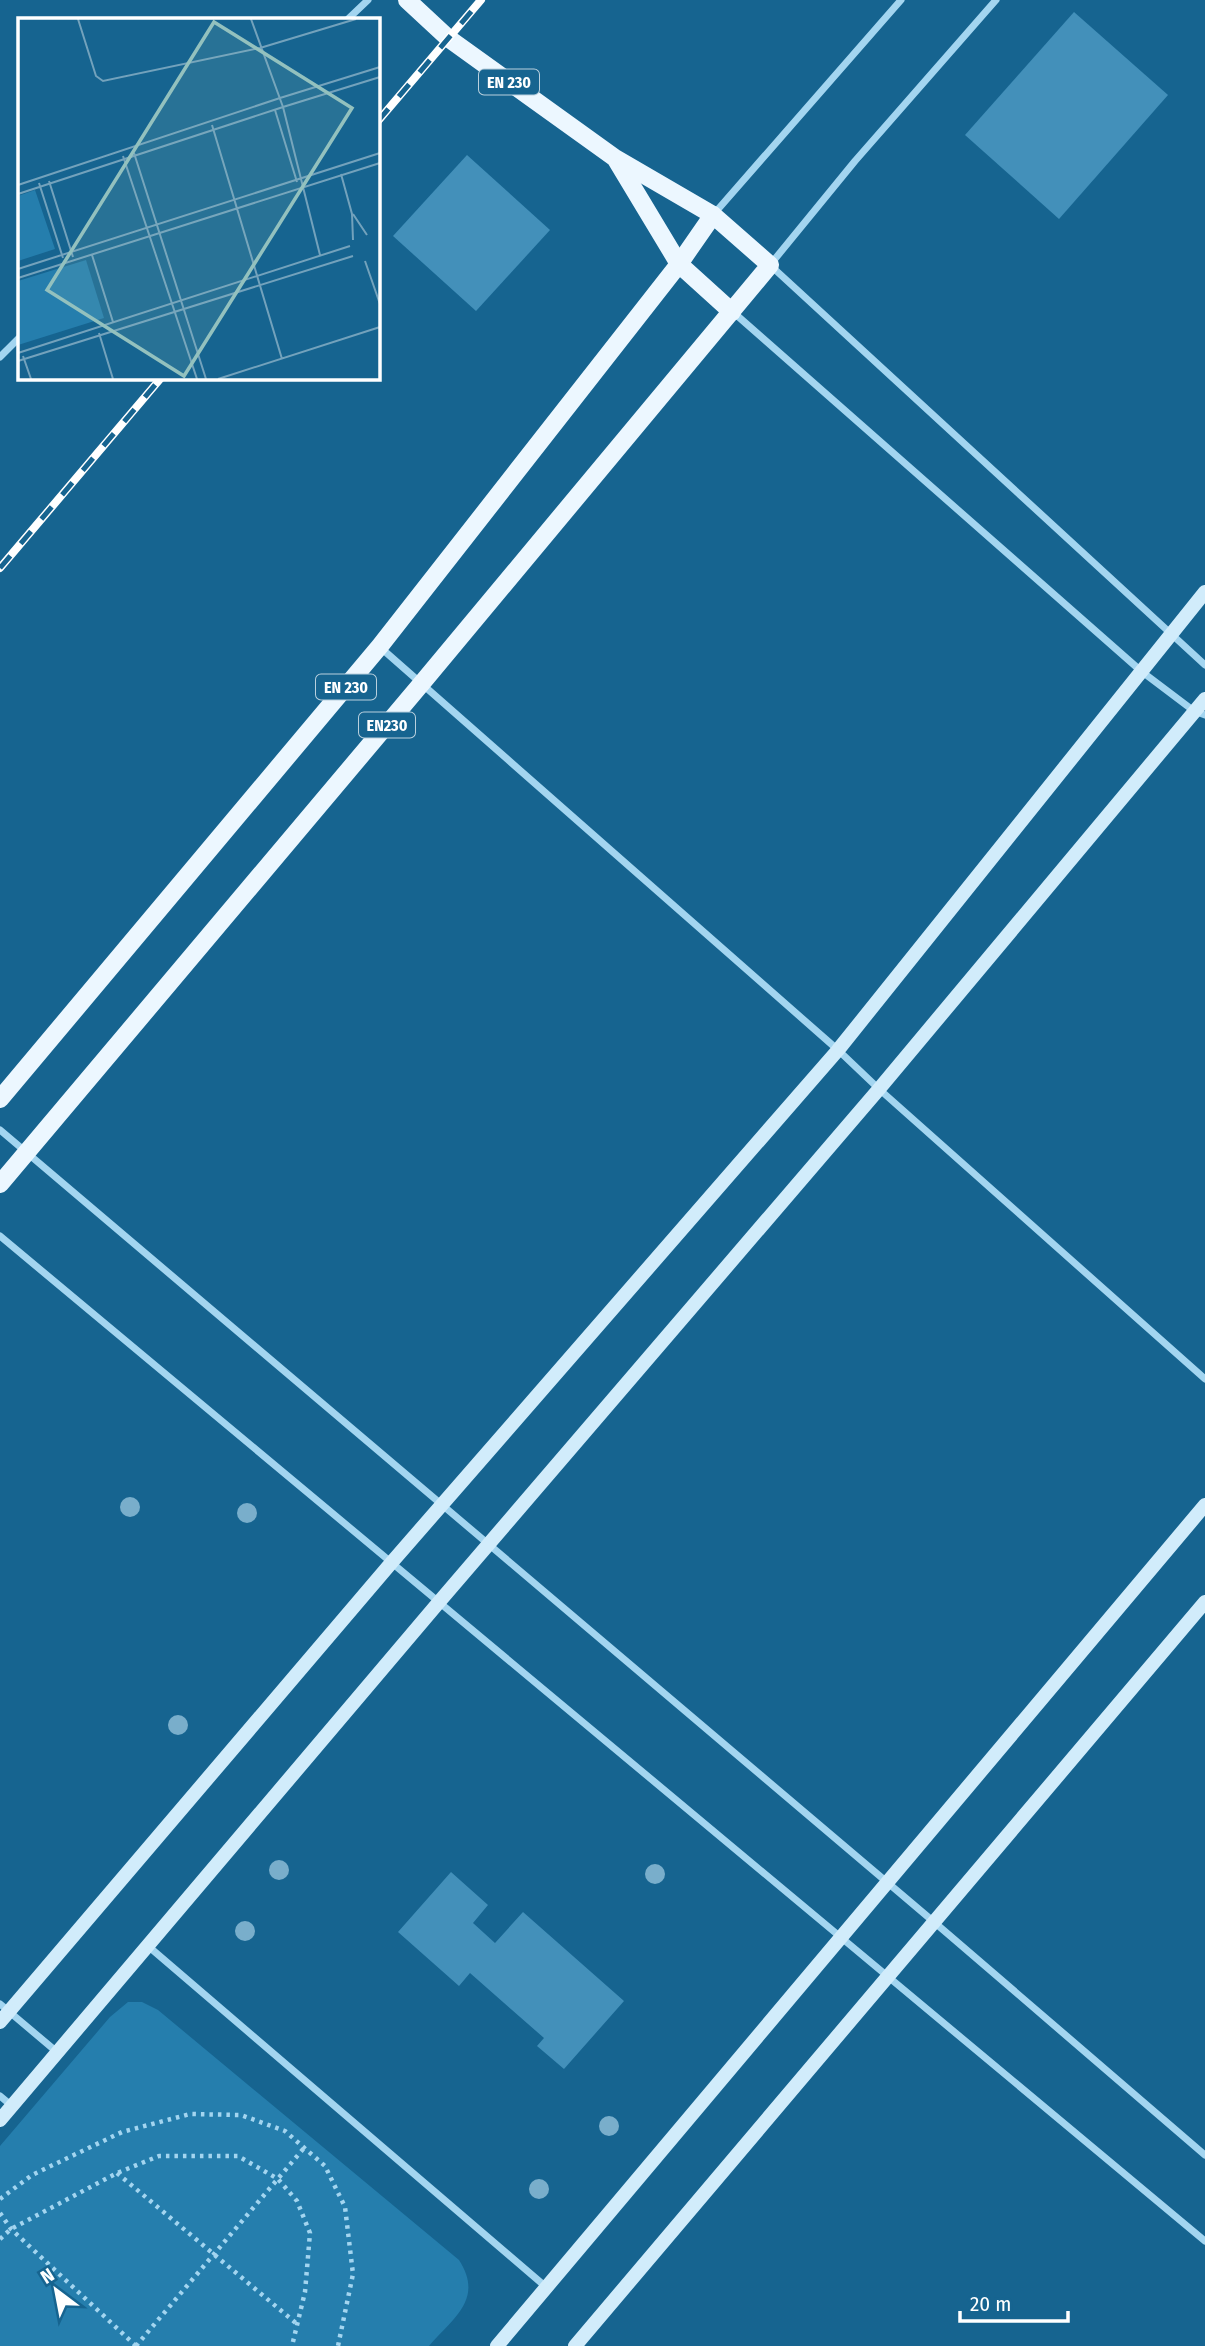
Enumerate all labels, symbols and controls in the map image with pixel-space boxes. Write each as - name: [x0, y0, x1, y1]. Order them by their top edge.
- inset map: [18, 18, 380, 380]
- road number: EN 230: [479, 69, 539, 94]
- road number: EN 230: [316, 674, 376, 700]
- road number: EN230: [359, 712, 415, 738]
- north arrow: [21, 2255, 91, 2325]
- text: N: [36, 2263, 58, 2289]
- scale bar: [960, 2280, 1068, 2324]
- text: 20 m: [970, 2291, 1011, 2317]

